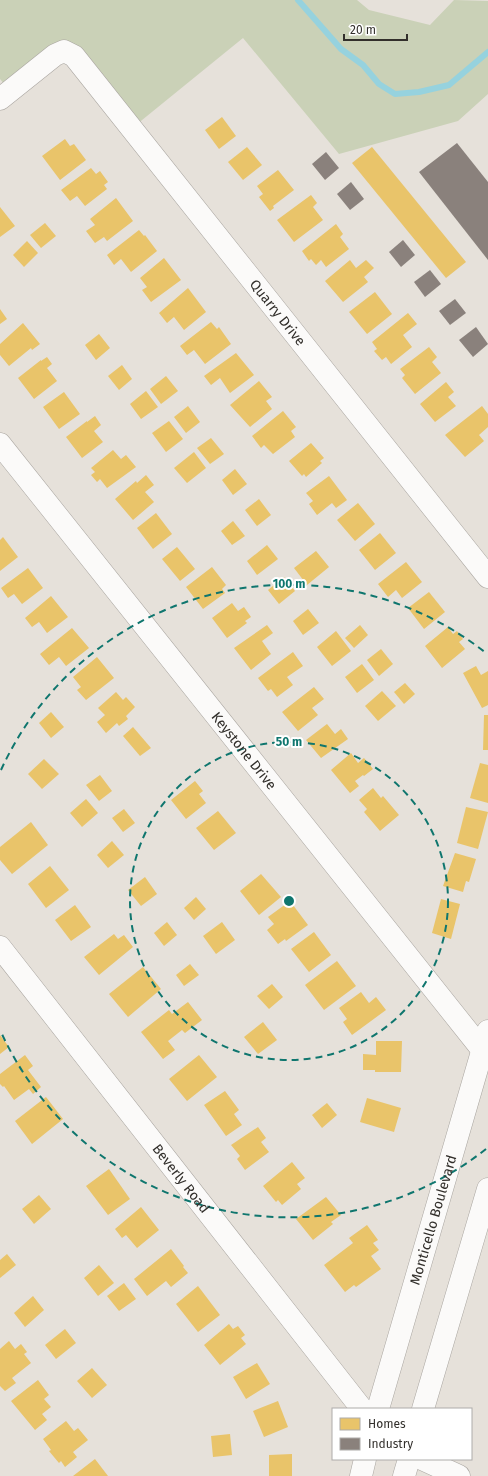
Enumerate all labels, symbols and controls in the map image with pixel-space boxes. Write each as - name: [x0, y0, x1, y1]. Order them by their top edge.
- scale bar: [344, 16, 407, 42]
- text: 20 m: [350, 23, 376, 37]
- street label: Quarry Drive: [246, 276, 309, 349]
- text: 100 m: [273, 577, 305, 591]
- street label: Keystone Drive: [208, 708, 280, 793]
- text: 50 m: [276, 735, 302, 749]
- centre of rings: [282, 894, 296, 908]
- street label: Beverly Road: [149, 1141, 214, 1216]
- street label: Monticello Boulevard: [406, 1153, 460, 1287]
- legend: [332, 1408, 472, 1460]
- text: Homes: [368, 1417, 406, 1431]
- text: Industry: [368, 1437, 413, 1451]

